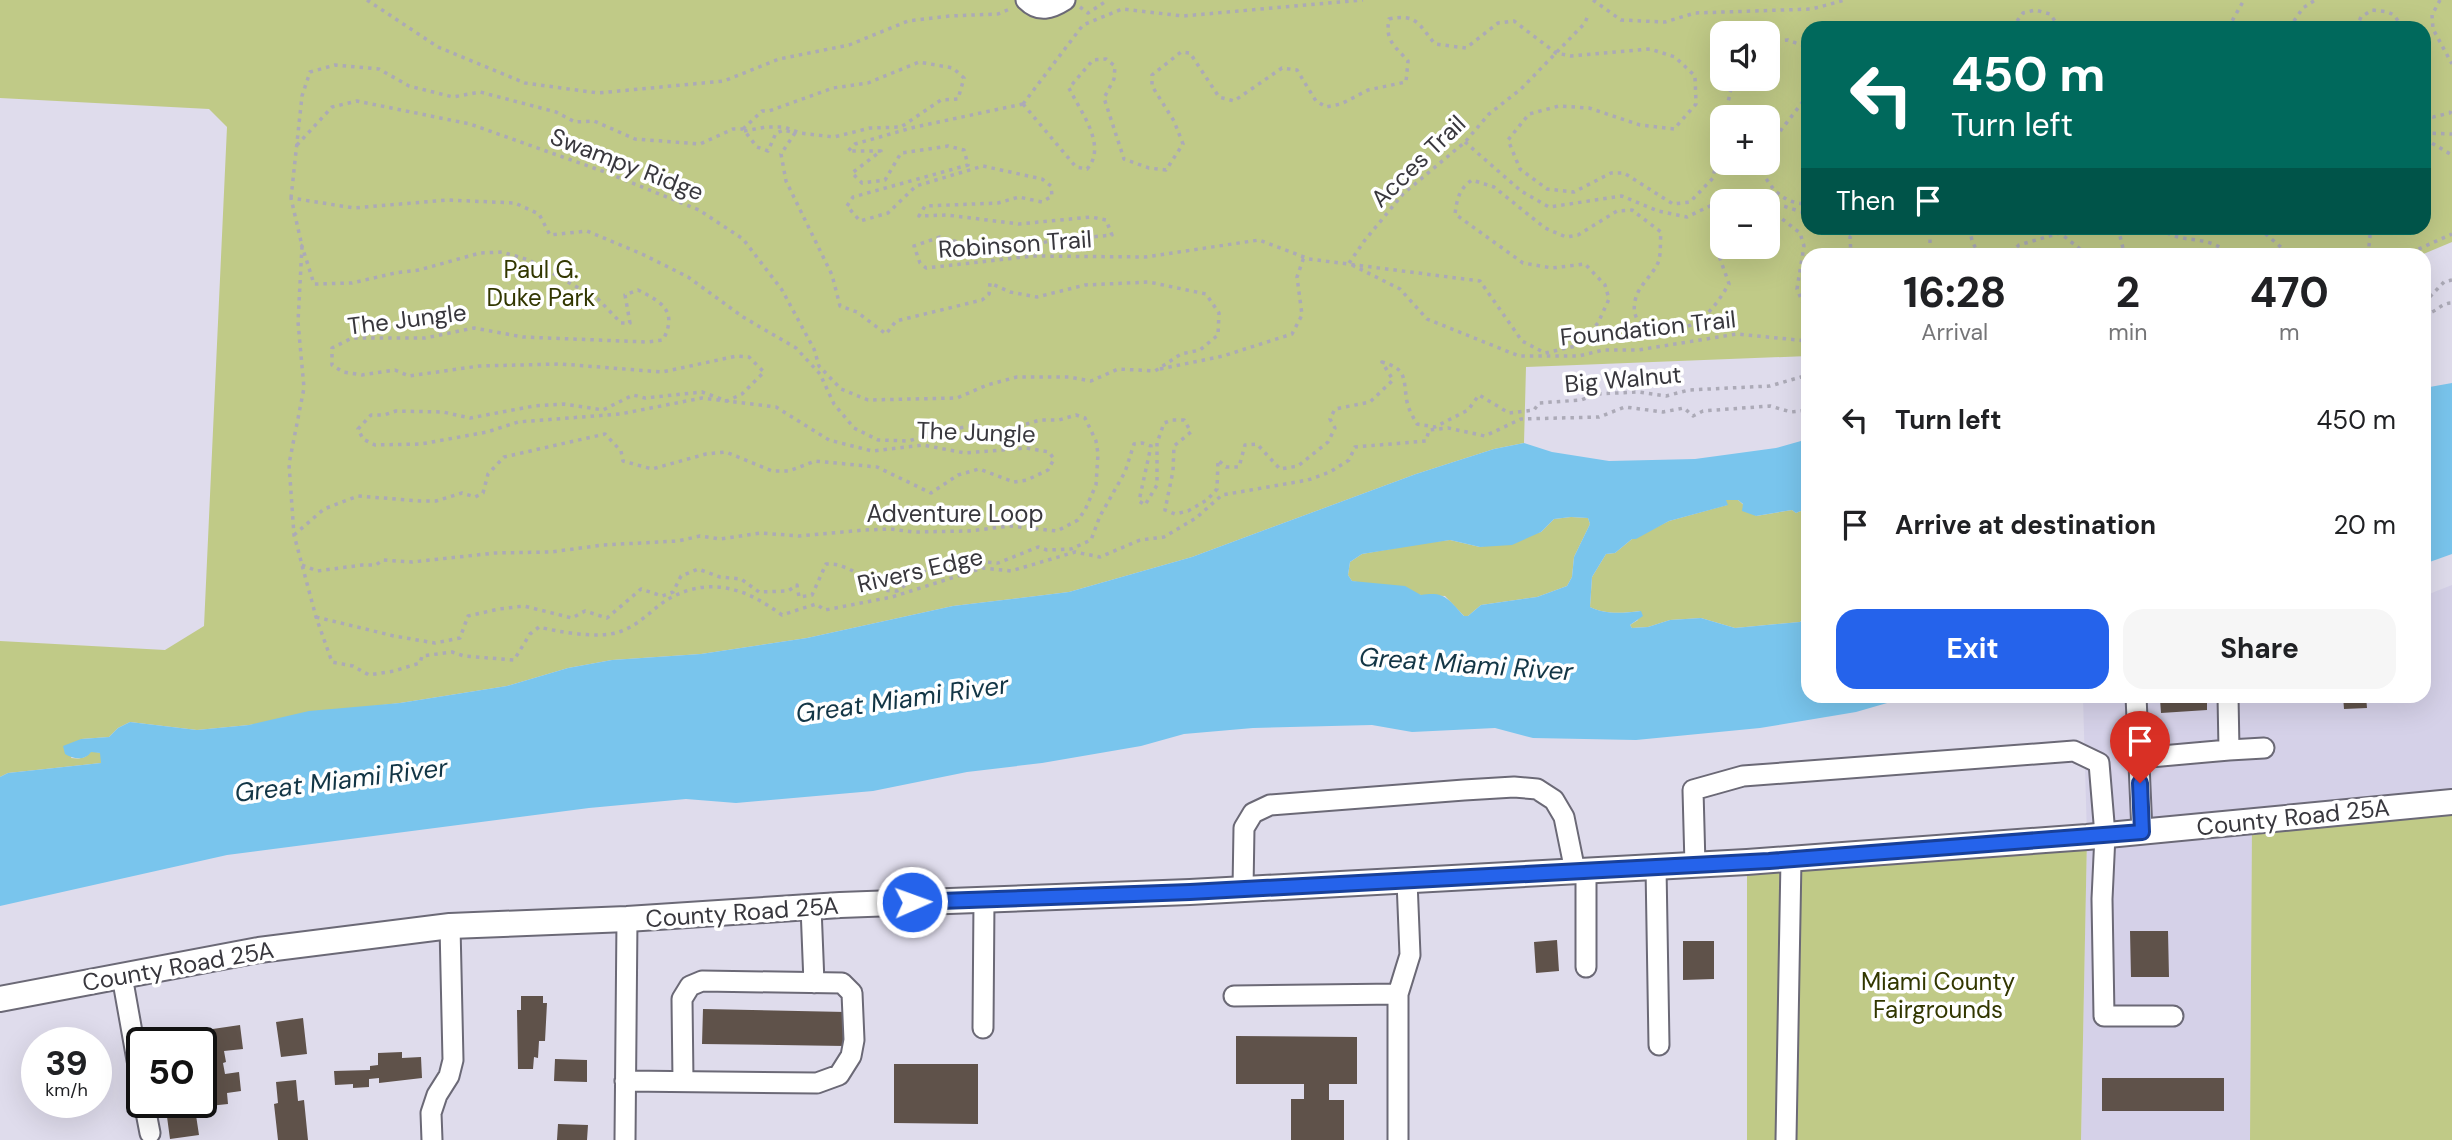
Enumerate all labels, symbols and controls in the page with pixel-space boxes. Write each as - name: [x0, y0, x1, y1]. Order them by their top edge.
- map controls: [1710, 21, 1780, 259]
- button: sound: [1710, 21, 1780, 91]
- text: 450 m: [1951, 42, 2105, 106]
- icon: left: [1836, 49, 1927, 140]
- text: Turn left: [1951, 104, 2073, 146]
- button: +: [1710, 105, 1780, 175]
- street label: Acces Trail: [1364, 108, 1472, 214]
- street label: Swampy Ridge: [546, 121, 708, 207]
- icon: arrive: [1909, 182, 1947, 220]
- text: Then: [1836, 184, 1895, 218]
- button: −: [1710, 189, 1780, 259]
- street label: Robinson Trail: [937, 223, 1093, 265]
- park label: Paul G. Duke Park: [487, 254, 595, 313]
- text: 16:28: [1903, 265, 2006, 320]
- text: 2: [2116, 265, 2140, 320]
- text: 470: [2250, 265, 2329, 320]
- street label: The Jungle: [346, 296, 468, 342]
- street label: Foundation Trail: [1559, 303, 1737, 353]
- text: Arrival: [1921, 317, 1988, 347]
- text: min: [2108, 317, 2148, 347]
- text: m: [2279, 317, 2300, 347]
- street label: Big Walnut: [1563, 358, 1683, 400]
- icon: left: [1836, 401, 1874, 439]
- text: Turn left: [1895, 403, 2002, 437]
- text: 450 m: [2316, 403, 2396, 437]
- street label: The Jungle: [916, 414, 1036, 450]
- street label: Adventure Loop: [866, 498, 1044, 529]
- icon: arrive: [1836, 506, 1874, 544]
- text: Arrive at destination: [1895, 508, 2156, 542]
- text: 20 m: [2333, 508, 2396, 542]
- street label: Rivers Edge: [854, 540, 986, 600]
- button: Exit: [1836, 609, 2109, 689]
- button: Share: [2123, 609, 2396, 689]
- water label: Great Miami River: [1358, 640, 1576, 689]
- water label: Great Miami River: [793, 667, 1012, 731]
- pin: [2110, 711, 2170, 783]
- icon: arrive: [2121, 722, 2159, 760]
- water label: Great Miami River: [232, 750, 451, 810]
- street label: County Road 25A: [2195, 791, 2391, 843]
- position arrow: [875, 865, 949, 939]
- street label: County Road 25A: [644, 890, 840, 934]
- street label: County Road 25A: [80, 934, 276, 998]
- park label: Miami County Fairgrounds: [1861, 966, 2015, 1025]
- speed limit sign: 50: [126, 1027, 217, 1118]
- text: 39: [45, 1040, 88, 1086]
- text: km/h: [45, 1078, 88, 1102]

